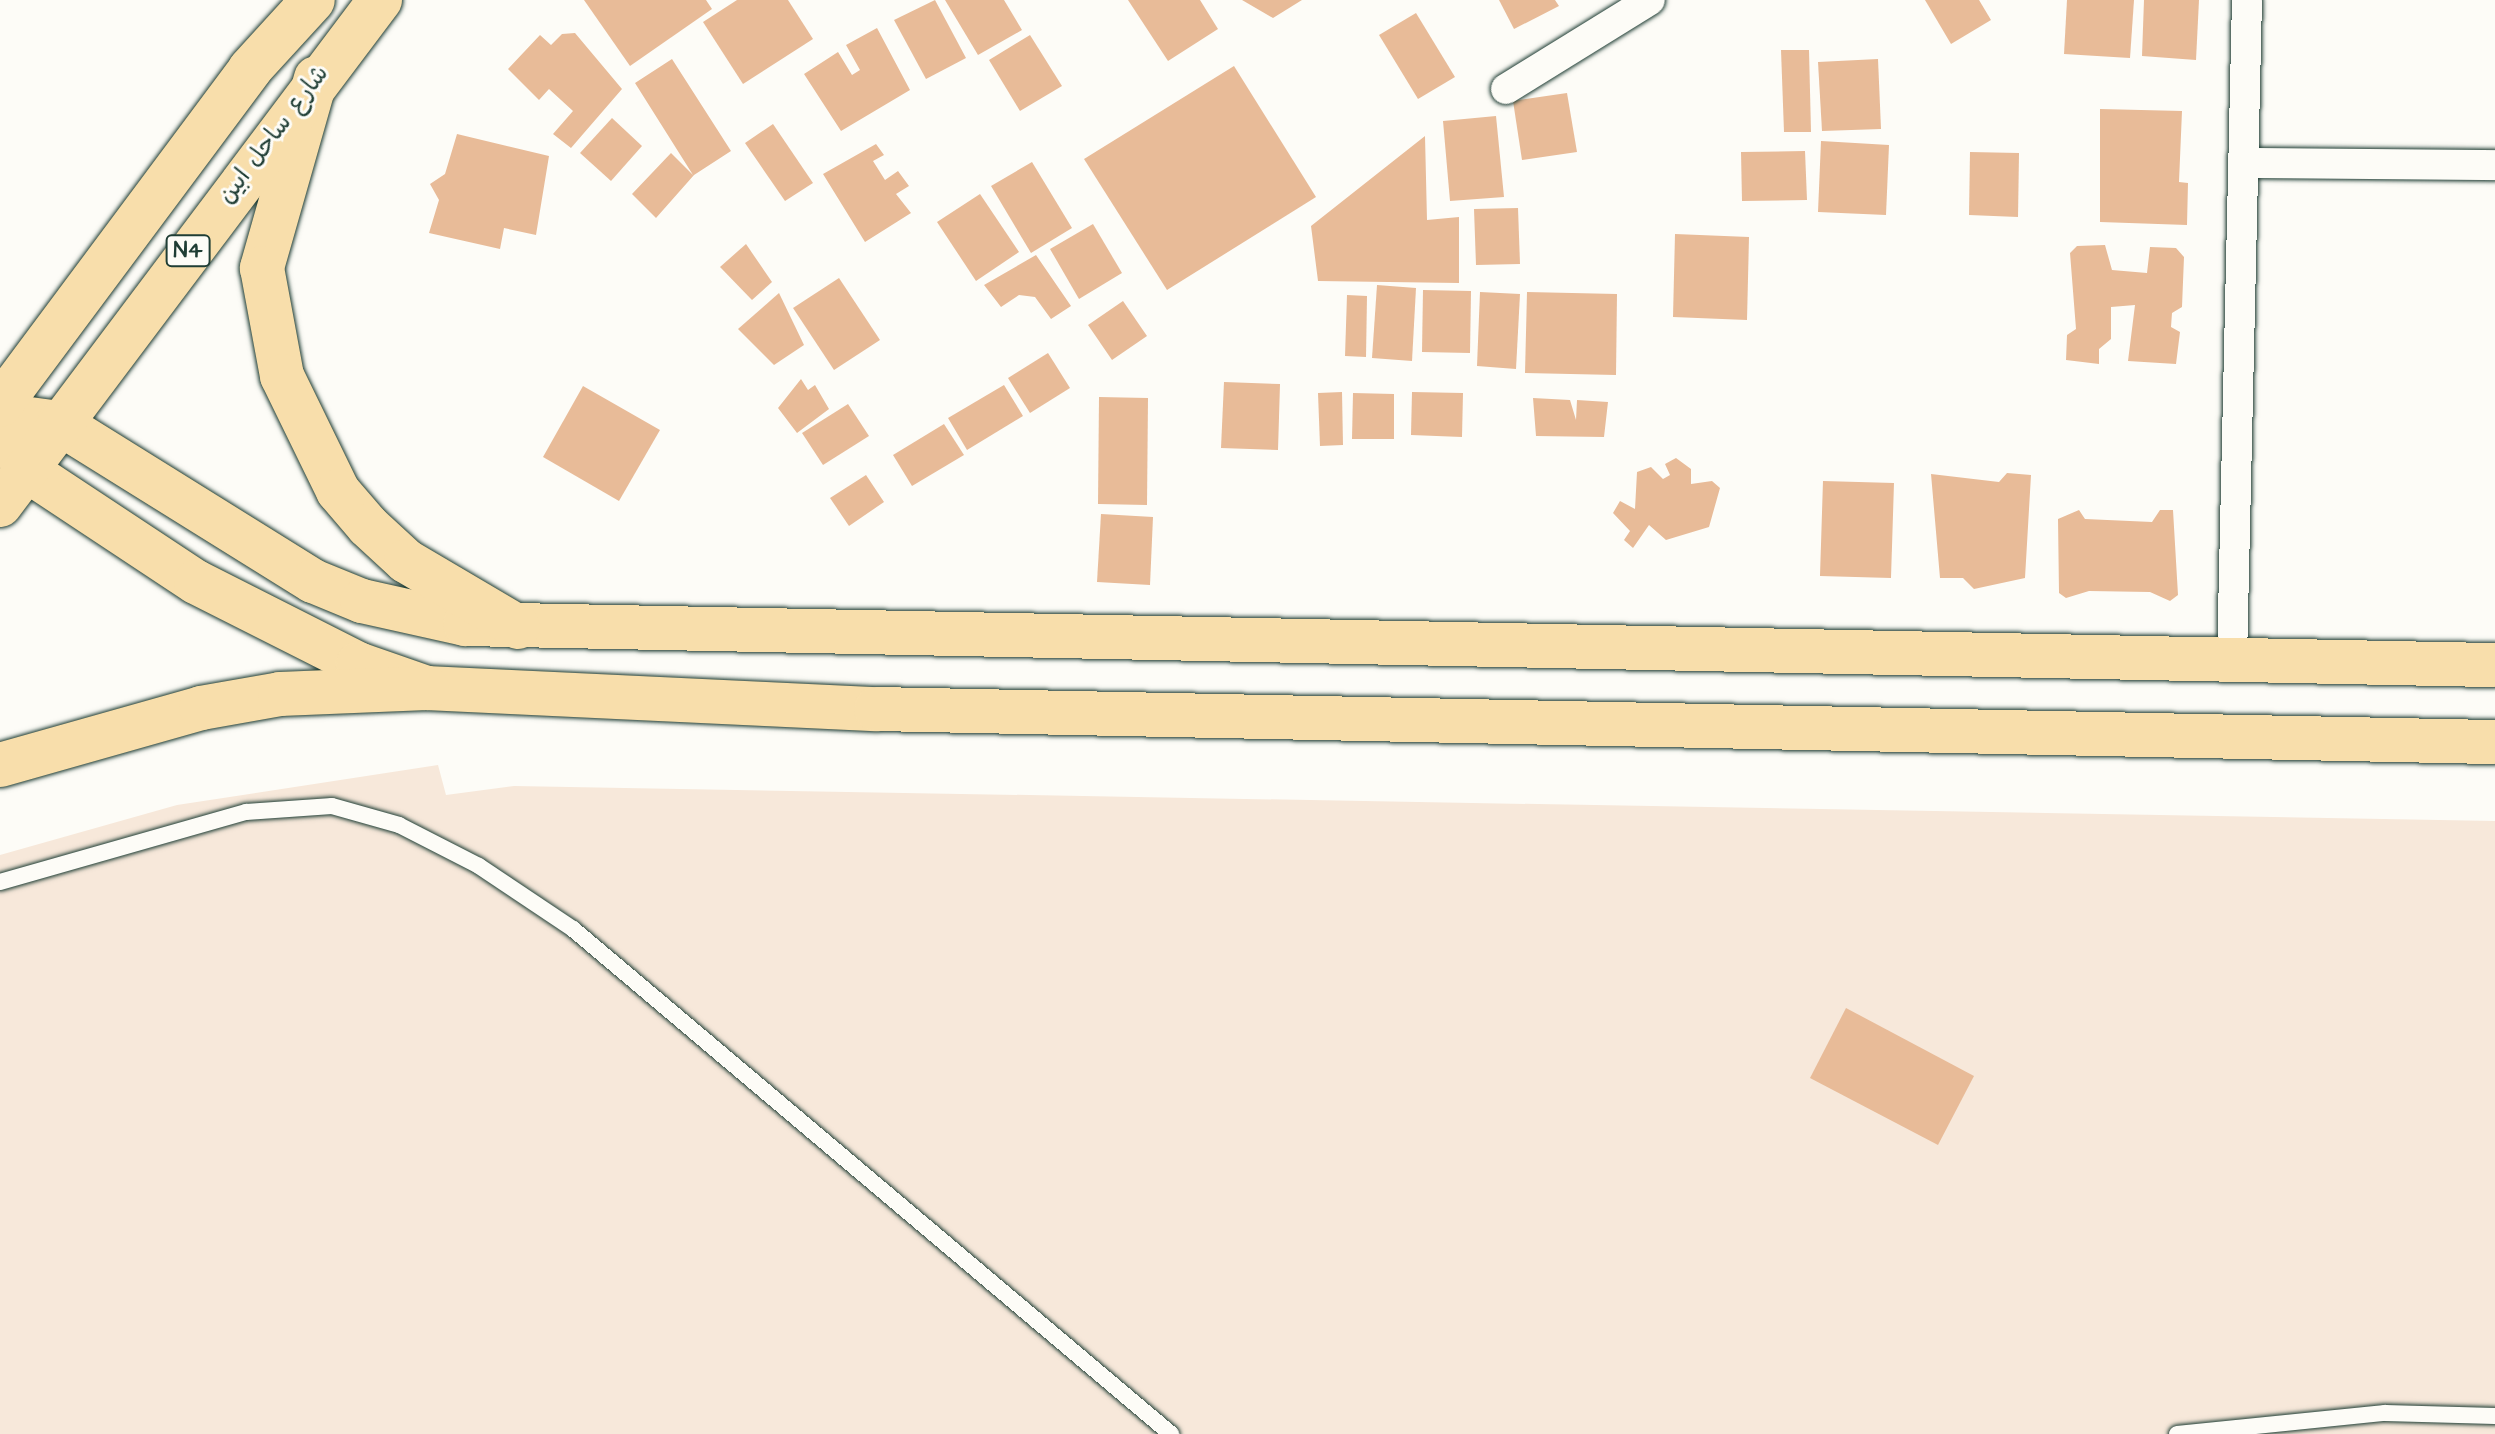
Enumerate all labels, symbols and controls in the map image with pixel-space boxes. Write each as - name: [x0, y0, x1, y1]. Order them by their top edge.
- street label: شارع ساحل ابين: [213, 60, 335, 210]
- road number: N4: [164, 233, 212, 269]

